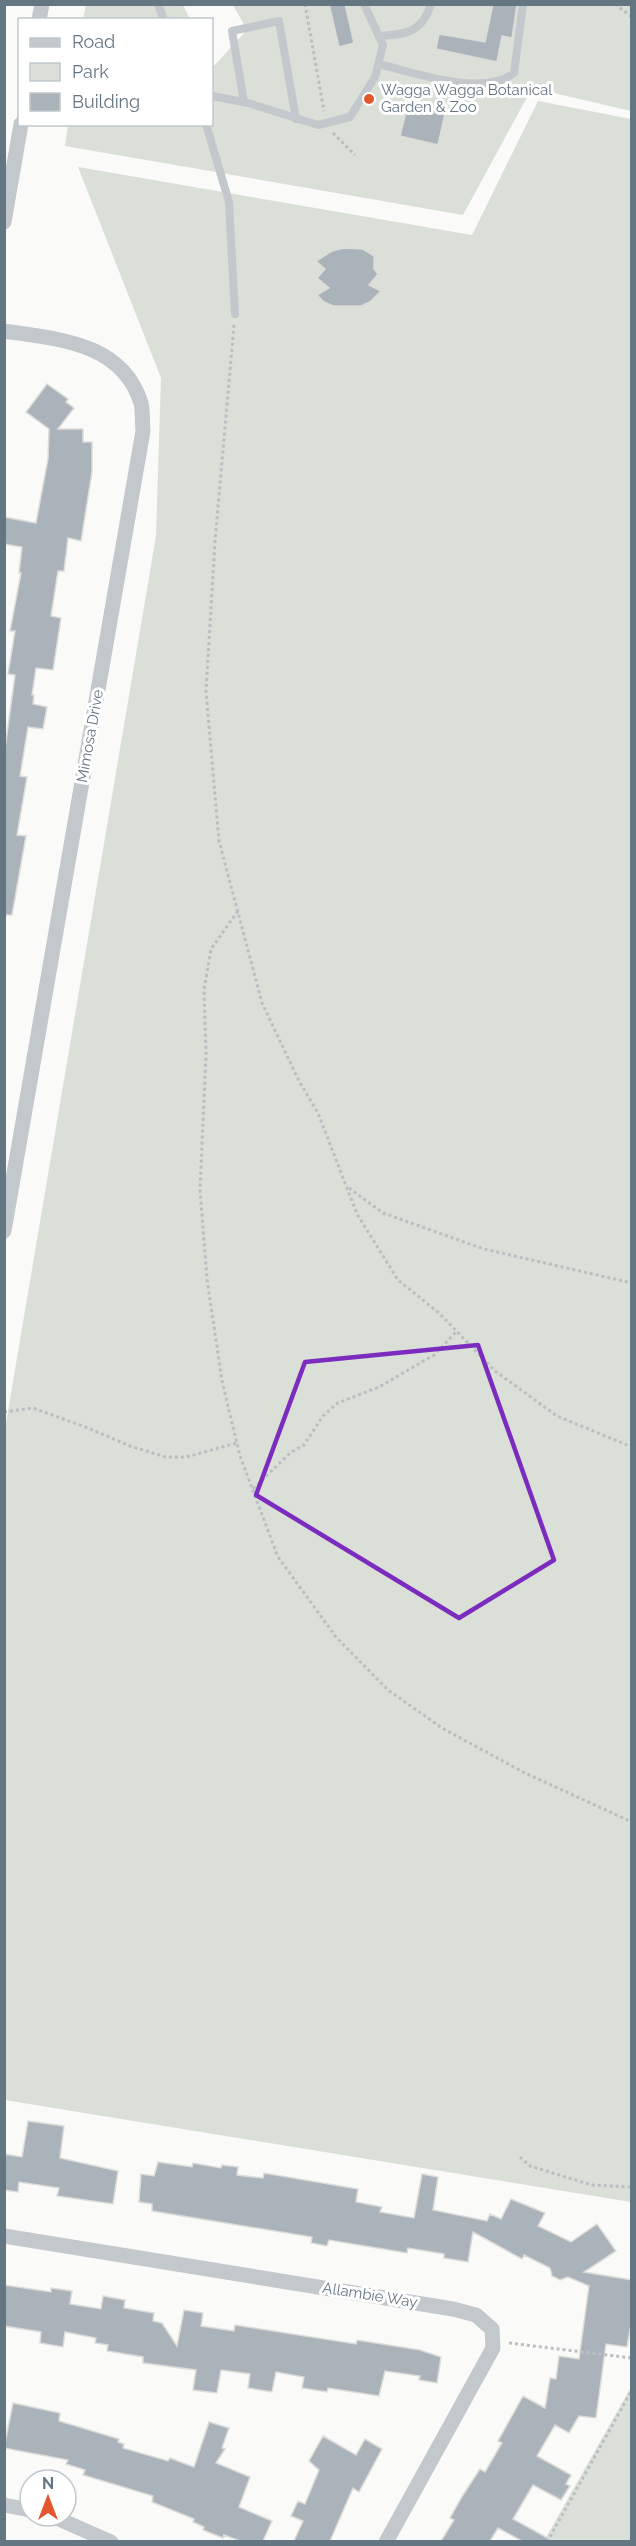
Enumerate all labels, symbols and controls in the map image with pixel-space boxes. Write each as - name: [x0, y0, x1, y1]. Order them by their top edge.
- legend: [18, 18, 213, 126]
- text: Road: [72, 31, 115, 52]
- text: Park: [72, 61, 109, 82]
- place label: Wagga Wagga Botanical Garden & Zoo: [381, 81, 553, 116]
- text: Building: [72, 91, 140, 112]
- marker: Wagga Wagga Botanical Garden & Zoo: [362, 92, 376, 106]
- street label: Mimosa Drive: [73, 688, 107, 784]
- street label: Allambie Way: [321, 2279, 419, 2311]
- north arrow: [18, 2468, 78, 2528]
- text: N: [42, 2474, 54, 2493]

